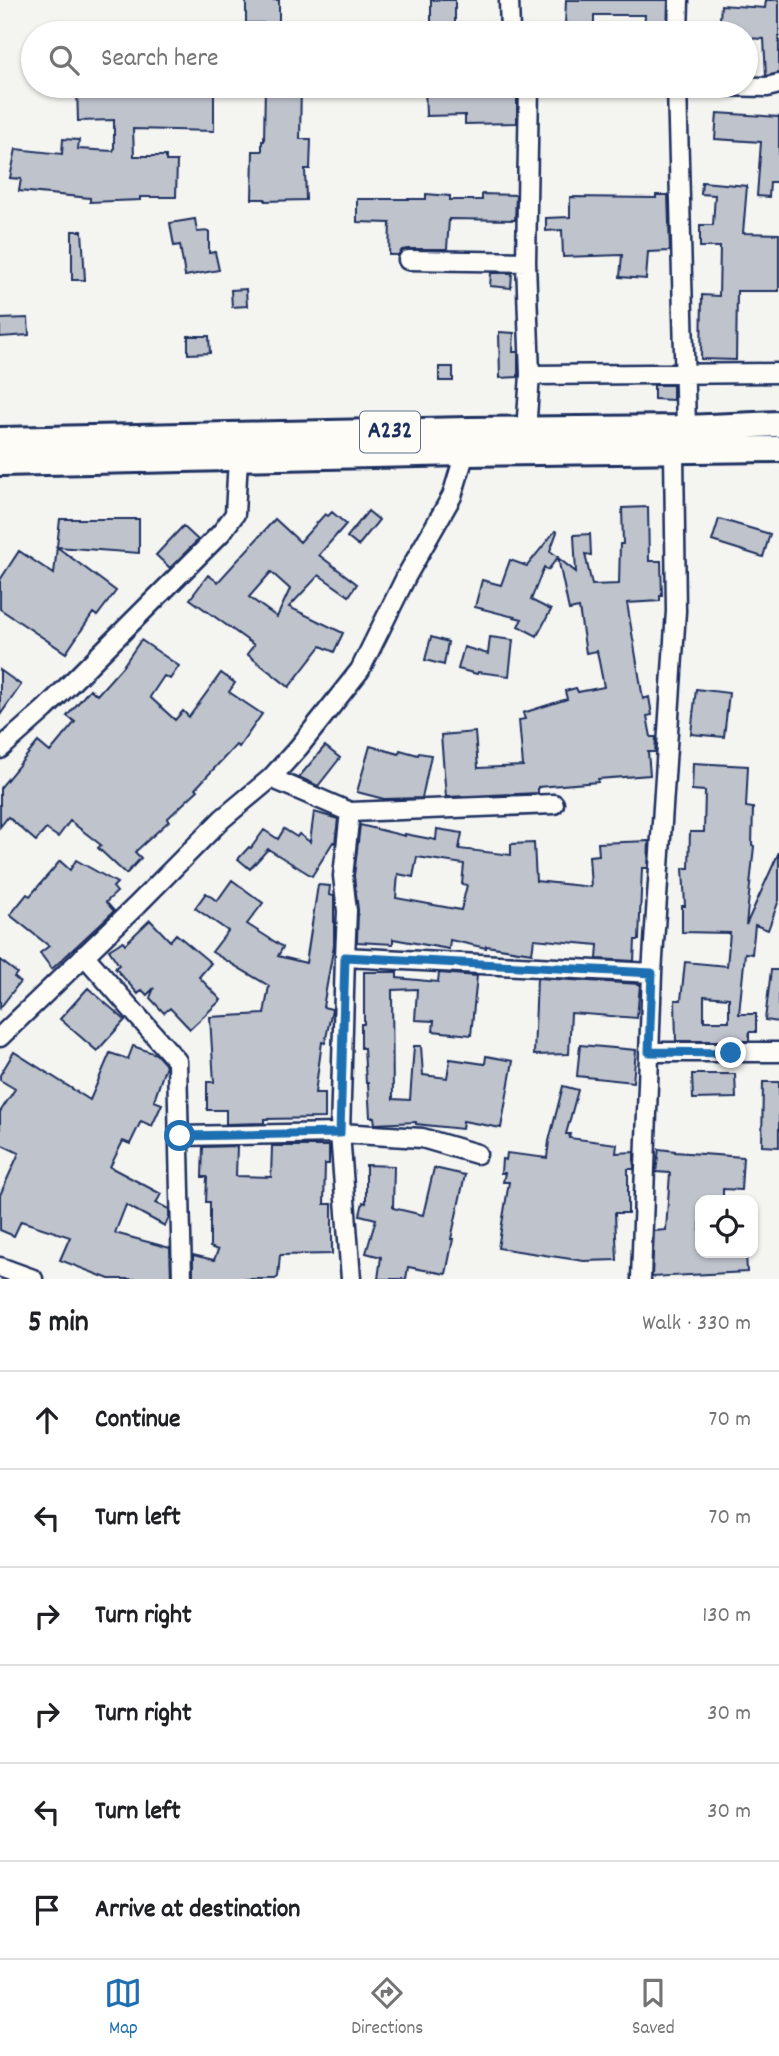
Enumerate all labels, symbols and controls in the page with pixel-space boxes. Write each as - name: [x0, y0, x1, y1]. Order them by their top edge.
- search box: [21, 21, 758, 98]
- icon: search: [45, 41, 83, 79]
- text: Search here: [101, 41, 219, 78]
- road number: A232: [360, 412, 420, 452]
- route end: [715, 1037, 746, 1068]
- route start: [164, 1120, 195, 1151]
- map controls: [695, 1195, 758, 1258]
- button: locate: [695, 1195, 758, 1258]
- text: 5 min: [28, 1303, 89, 1346]
- text: Walk · 330 m: [642, 1308, 751, 1341]
- icon: ahead: [28, 1401, 66, 1439]
- text: Continue: [95, 1402, 180, 1439]
- text: 70 m: [709, 1404, 751, 1437]
- icon: left: [28, 1499, 66, 1537]
- text: Turn left: [95, 1500, 181, 1537]
- text: 70 m: [709, 1502, 751, 1535]
- icon: right: [28, 1597, 66, 1635]
- text: Turn right: [95, 1598, 192, 1635]
- text: 130 m: [702, 1600, 751, 1633]
- icon: right: [28, 1695, 66, 1733]
- text: Turn right: [95, 1696, 192, 1733]
- text: 30 m: [707, 1698, 751, 1731]
- icon: left: [28, 1793, 66, 1831]
- text: Turn left: [95, 1794, 181, 1831]
- text: 30 m: [707, 1796, 751, 1829]
- icon: arrive: [28, 1891, 66, 1929]
- text: Arrive at destination: [95, 1892, 300, 1929]
- tab: Map: [104, 1974, 142, 2043]
- tab: Directions: [351, 1974, 423, 2043]
- tab: Saved: [632, 1974, 675, 2043]

